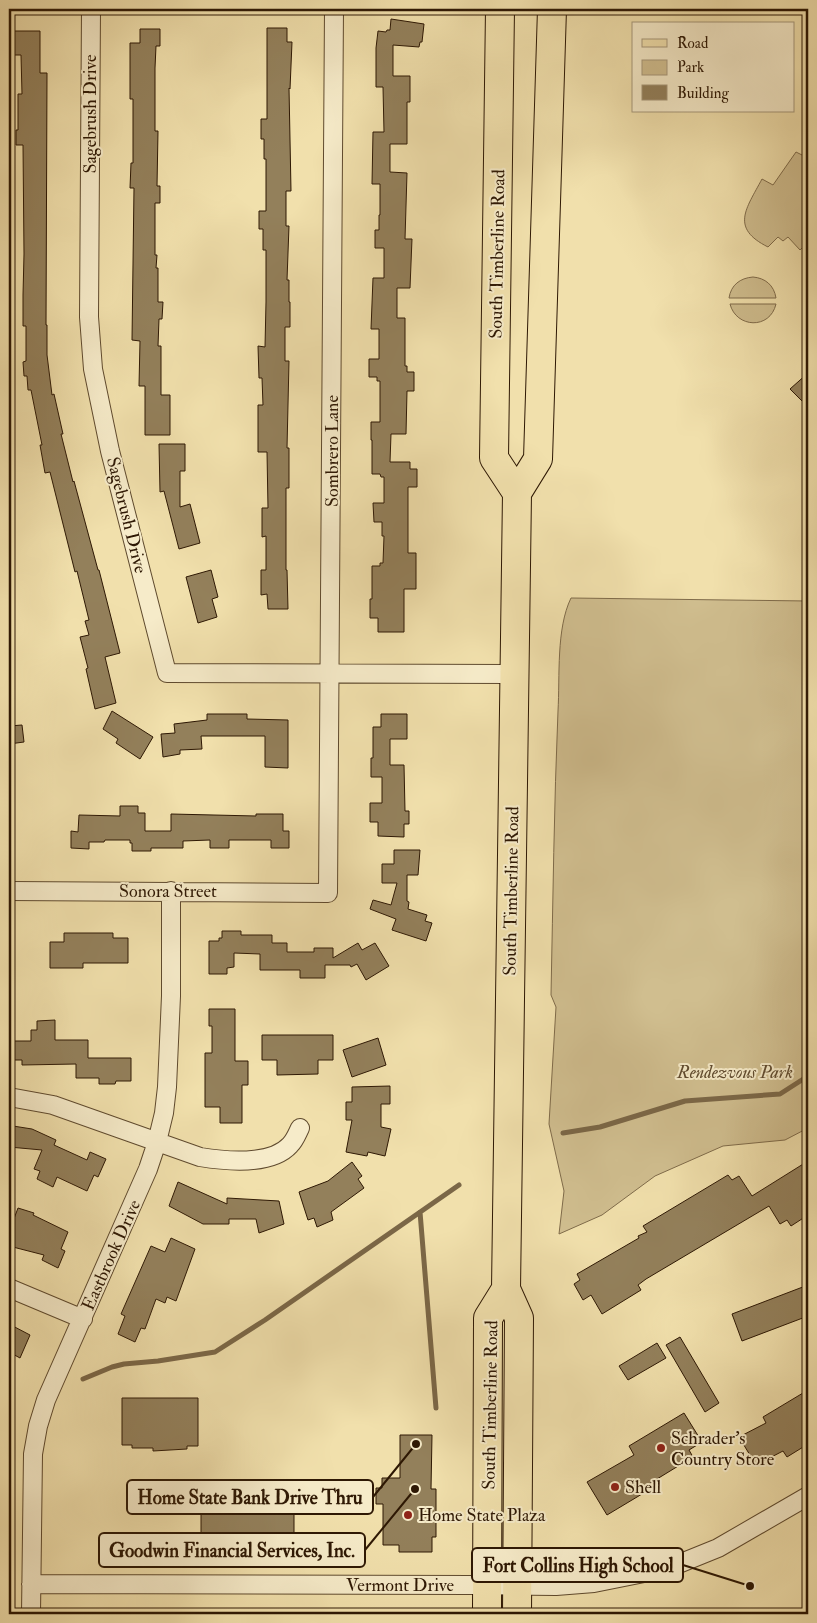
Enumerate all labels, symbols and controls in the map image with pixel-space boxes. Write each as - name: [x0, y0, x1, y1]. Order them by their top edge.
- legend: [632, 22, 794, 112]
- text: Road: [677, 34, 709, 53]
- street label: Sagebrush Drive: [79, 54, 102, 174]
- text: Park: [677, 58, 704, 77]
- text: Building: [677, 84, 729, 103]
- street label: South Timberline Road: [485, 169, 510, 339]
- street label: Sombrero Lane: [321, 395, 344, 507]
- street label: Sagebrush Drive: [101, 455, 152, 576]
- street label: South Timberline Road: [499, 806, 524, 976]
- street label: Sonora Street: [119, 880, 217, 903]
- park label: Rendezvous Park: [676, 1061, 793, 1084]
- street label: Eastbrook Drive: [77, 1196, 146, 1314]
- street label: South Timberline Road: [478, 1320, 503, 1490]
- place label: Schrader's Country Store: [671, 1427, 775, 1471]
- marker: Schrader's Country Store: [655, 1442, 667, 1454]
- place label: Shell: [625, 1476, 662, 1499]
- callout: Home State Bank Drive Thru: [127, 1480, 373, 1514]
- marker: Shell: [609, 1481, 621, 1493]
- text: Home State Bank Drive Thru: [137, 1486, 363, 1510]
- place label: Home State Plaza: [418, 1504, 546, 1527]
- marker: Home State Plaza: [402, 1509, 414, 1521]
- callout: Goodwin Financial Services, Inc.: [99, 1533, 365, 1567]
- text: Goodwin Financial Services, Inc.: [109, 1539, 355, 1563]
- callout: Fort Collins High School: [472, 1548, 683, 1582]
- text: Fort Collins High School: [482, 1554, 674, 1579]
- street label: Vermont Drive: [346, 1574, 454, 1597]

